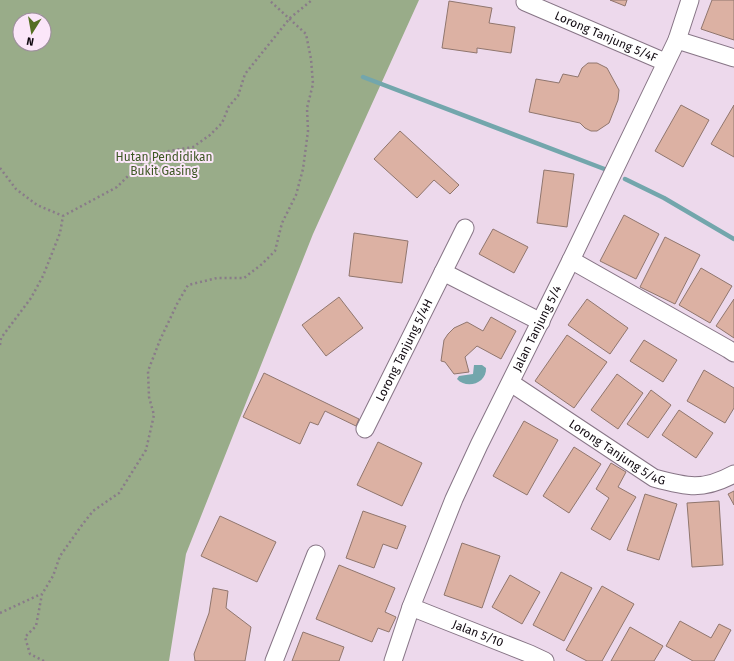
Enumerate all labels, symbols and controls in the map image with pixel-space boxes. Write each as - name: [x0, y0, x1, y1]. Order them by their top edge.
- street label: Lorong Tanjung 5/4F: [552, 9, 659, 65]
- north arrow: [12, 12, 52, 52]
- text: N: [25, 34, 35, 48]
- park label: Hutan Pendidikan Bukit Gasing: [116, 150, 212, 178]
- street label: Jalan Tanjung 5/4: [510, 282, 565, 374]
- street label: Lorong Tanjung 5/4H: [373, 297, 436, 404]
- street label: Lorong Tanjung 5/4G: [566, 416, 667, 488]
- street label: Jalan 5/10: [450, 617, 506, 650]

